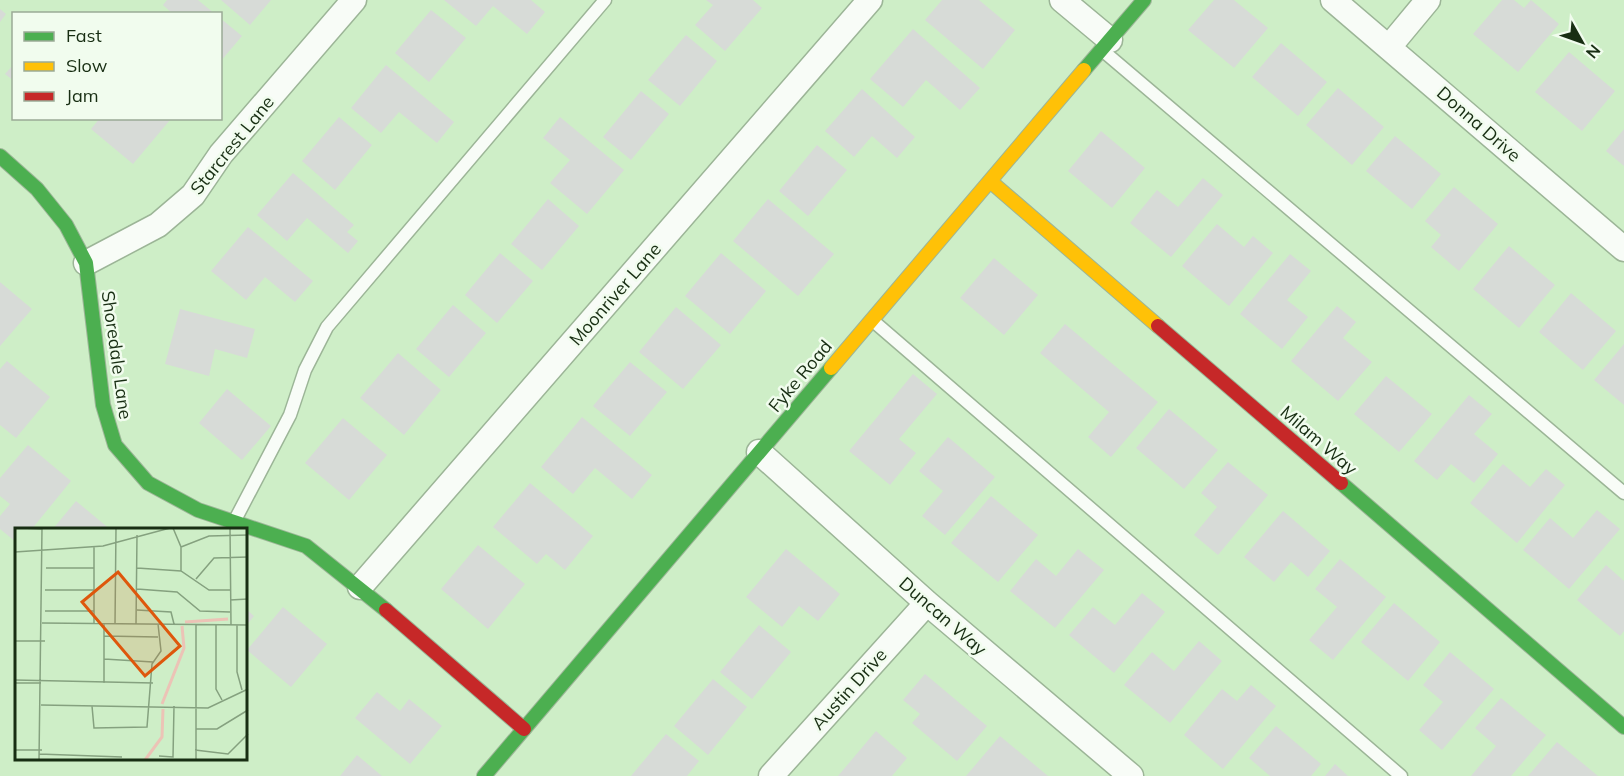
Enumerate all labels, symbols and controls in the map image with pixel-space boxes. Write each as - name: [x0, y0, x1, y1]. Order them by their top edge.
- legend: [12, 12, 222, 120]
- north arrow: [1552, 12, 1612, 72]
- text: Fast: [66, 24, 102, 47]
- text: N: [1582, 41, 1605, 63]
- text: Slow: [66, 54, 108, 77]
- street label: Donna Drive: [1432, 81, 1526, 167]
- text: Jam: [66, 84, 99, 107]
- street label: Starcrest Lane: [185, 91, 279, 199]
- street label: Moonriver Lane: [564, 238, 666, 350]
- street label: Shoredale Lane: [97, 289, 137, 421]
- street label: Fyke Road: [763, 335, 837, 417]
- street label: Milam Way: [1276, 400, 1363, 480]
- inset map: [15, 528, 248, 761]
- street label: Duncan Way: [895, 572, 992, 661]
- street label: Austin Drive: [806, 643, 892, 735]

